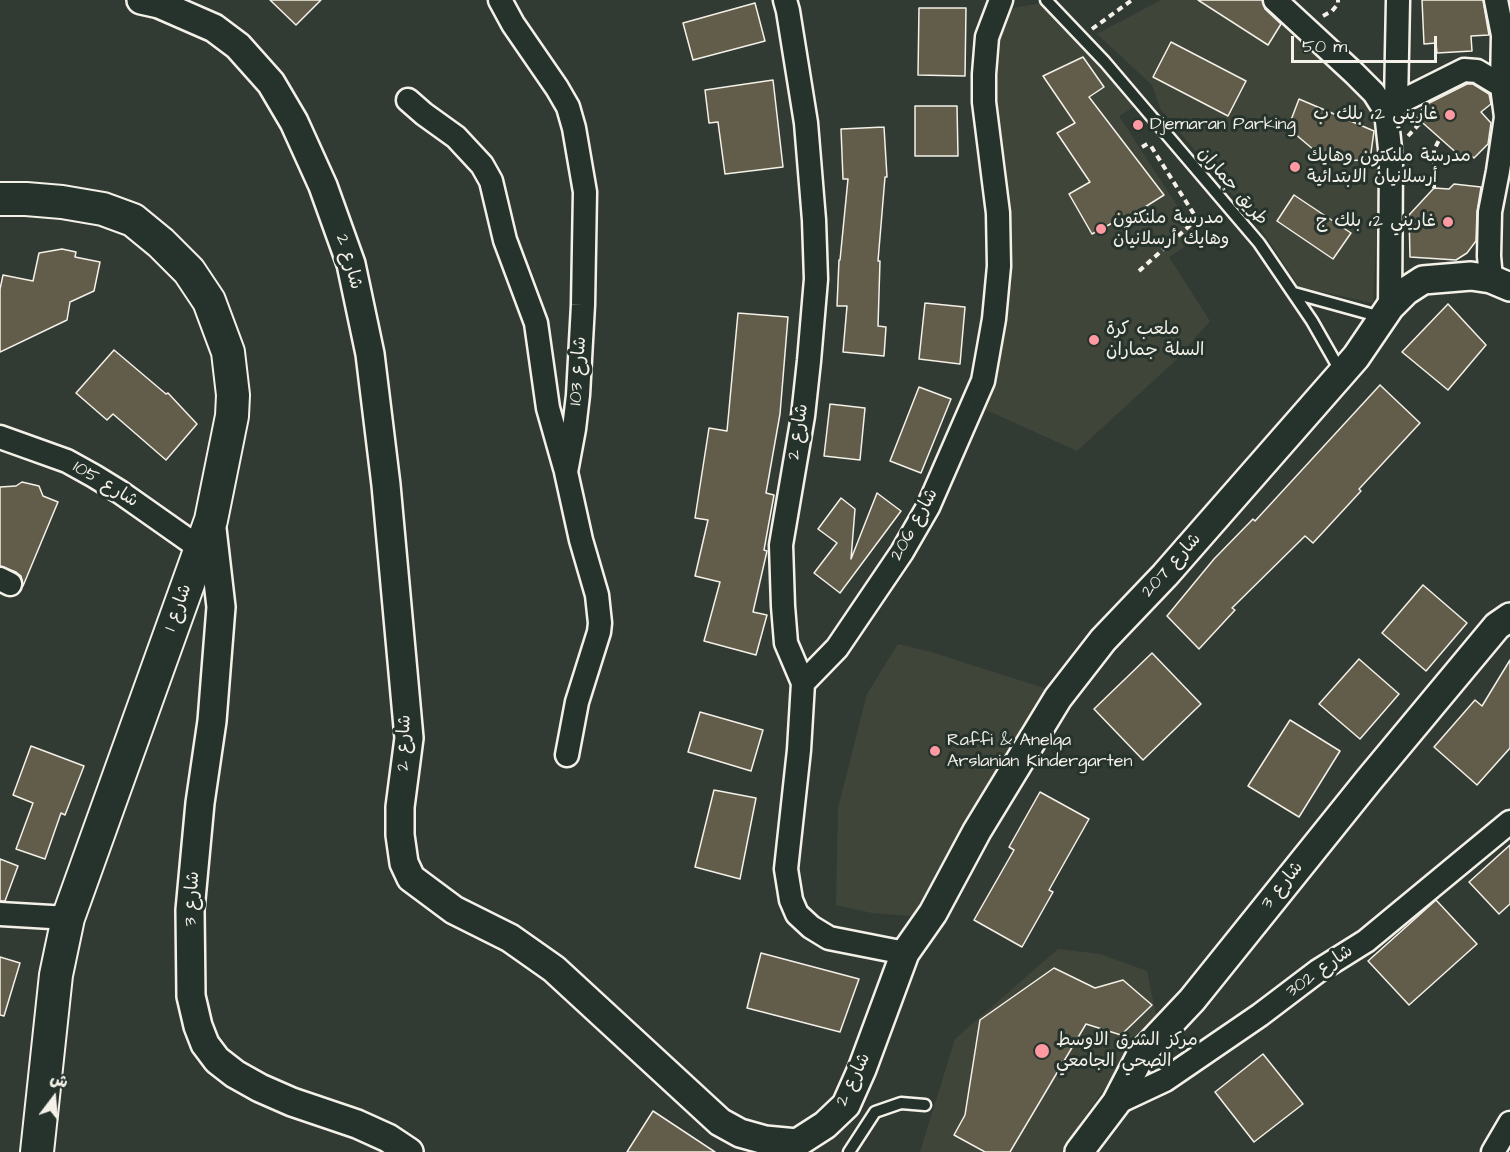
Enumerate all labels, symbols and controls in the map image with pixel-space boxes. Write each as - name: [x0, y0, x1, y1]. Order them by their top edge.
- scale bar: [1294, 24, 1440, 62]
- text: 50 m: [1302, 34, 1347, 59]
- place label: غاريني 2، بلك ب: [1313, 104, 1438, 126]
- marker: غاريني 2، بلك ب: [1443, 108, 1457, 122]
- place label: Djemaran Parking: [1150, 114, 1296, 136]
- marker: Djemaran Parking: [1131, 118, 1145, 132]
- street label: طريق جماران: [1192, 143, 1272, 231]
- place label: مدرسة ملنكتون وهايك أرسلانيان الابتدائية: [1307, 146, 1471, 188]
- marker: مدرسة ملنكتون وهايك أرسلانيان الابتدائية: [1288, 160, 1302, 174]
- place label: مدرسة ملنكتون وهايك أرسلانيان: [1113, 208, 1229, 250]
- place label: غاريني 2، بلك ج: [1316, 211, 1436, 233]
- marker: غاريني 2، بلك ج: [1441, 215, 1455, 229]
- marker: مدرسة ملنكتون وهايك أرسلانيان: [1094, 222, 1108, 236]
- street label: شارع 2: [330, 232, 366, 292]
- place label: ملعب كرة السلة جماران: [1106, 319, 1204, 362]
- marker: ملعب كرة السلة جماران: [1087, 333, 1101, 347]
- street label: شارع 103: [566, 336, 592, 406]
- street label: شارع 2: [784, 402, 814, 462]
- street label: شارع 105: [68, 457, 142, 513]
- street label: شارع 206: [886, 485, 944, 565]
- street label: شارع 207: [1138, 529, 1206, 603]
- street label: شارع 1: [161, 582, 197, 634]
- street label: شارع 2: [393, 714, 417, 772]
- place label: Raffi & Anelga Arslanian Kindergarten: [947, 730, 1132, 772]
- marker: Raffi & Anelga Arslanian Kindergarten: [928, 744, 942, 758]
- street label: شارع 3: [1257, 858, 1309, 914]
- street label: شارع 3: [181, 871, 205, 927]
- street label: شارع 302: [1282, 941, 1358, 1003]
- place label: مركز الشرق الاوسط الصحي الجامعي: [1056, 1030, 1198, 1072]
- marker: مركز الشرق الاوسط الصحي الجامعي: [1033, 1042, 1051, 1060]
- street label: شارع 2: [832, 1050, 876, 1110]
- north arrow: [24, 1068, 84, 1128]
- text: ش: [47, 1068, 70, 1094]

